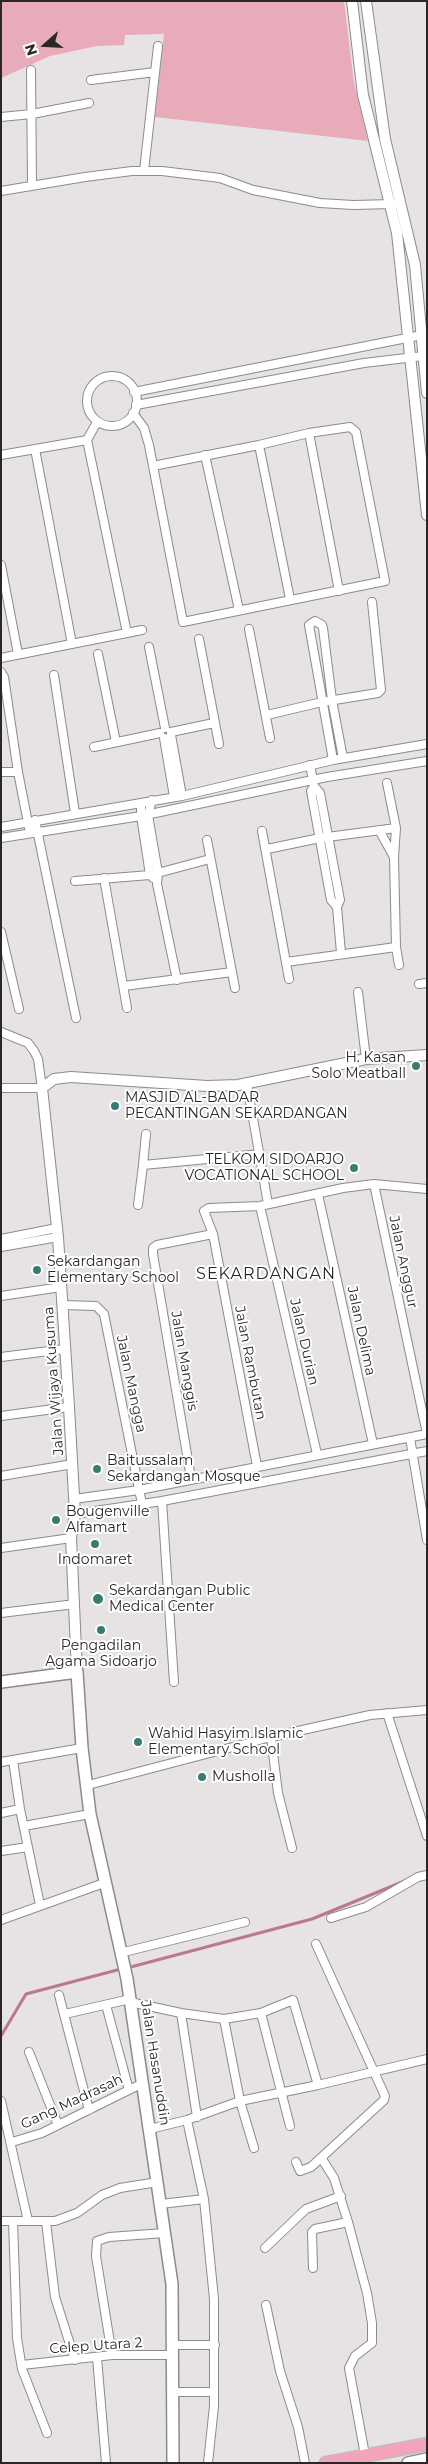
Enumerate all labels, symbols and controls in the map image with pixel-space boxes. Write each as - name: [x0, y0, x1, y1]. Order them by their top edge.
- north arrow: [20, 20, 70, 70]
- text: N: [20, 42, 41, 58]
- place label: H. Kasan Solo Meatball: [312, 1050, 406, 1082]
- marker: H. Kasan Solo Meatball: [410, 1060, 422, 1072]
- place label: MASJID AL-BADAR PECANTINGAN SEKARDANGAN: [125, 1090, 348, 1122]
- marker: MASJID AL-BADAR PECANTINGAN SEKARDANGAN: [109, 1100, 121, 1112]
- place label: TELKOM SIDOARJO VOCATIONAL SCHOOL: [185, 1152, 344, 1184]
- marker: TELKOM SIDOARJO VOCATIONAL SCHOOL: [348, 1162, 360, 1174]
- street label: Jalan Anggur: [385, 1214, 421, 1310]
- place label: Sekardangan Elementary School: [47, 1254, 179, 1286]
- marker: Sekardangan Elementary School: [31, 1264, 43, 1276]
- district label: SEKARDANGAN: [195, 1264, 337, 1284]
- street label: Jalan Delima: [343, 1285, 379, 1377]
- street label: Jalan Durian: [286, 1297, 322, 1387]
- street label: Jalan Rambutan: [231, 1305, 269, 1421]
- street label: Jalan Wijaya Kusuma: [40, 1306, 68, 1456]
- street label: Jalan Manggis: [167, 1310, 201, 1412]
- street label: Jalan Mangga: [112, 1334, 150, 1434]
- place label: Baitussalam Sekardangan Mosque: [107, 1453, 261, 1485]
- marker: Baitussalam Sekardangan Mosque: [91, 1463, 103, 1475]
- place label: Bougenville Alfamart: [66, 1504, 149, 1536]
- marker: Bougenville Alfamart: [50, 1514, 62, 1526]
- marker: Indomaret: [89, 1538, 101, 1550]
- place label: Indomaret: [58, 1552, 132, 1568]
- place label: Sekardangan Public Medical Center: [109, 1583, 251, 1615]
- marker: Sekardangan Public Medical Center: [91, 1592, 105, 1606]
- marker: Pengadilan Agama Sidoarjo: [95, 1624, 107, 1636]
- place label: Pengadilan Agama Sidoarjo: [45, 1638, 157, 1670]
- place label: Wahid Hasyim Islamic Elementary School: [148, 1726, 303, 1758]
- marker: Wahid Hasyim Islamic Elementary School: [132, 1736, 144, 1748]
- place label: Musholla: [212, 1769, 276, 1785]
- marker: Musholla: [196, 1771, 208, 1783]
- street label: Jalan Hasanuddin: [137, 1999, 173, 2127]
- street label: Gang Madrasah: [18, 2071, 126, 2133]
- street label: Celep Utara 2: [49, 2334, 143, 2358]

